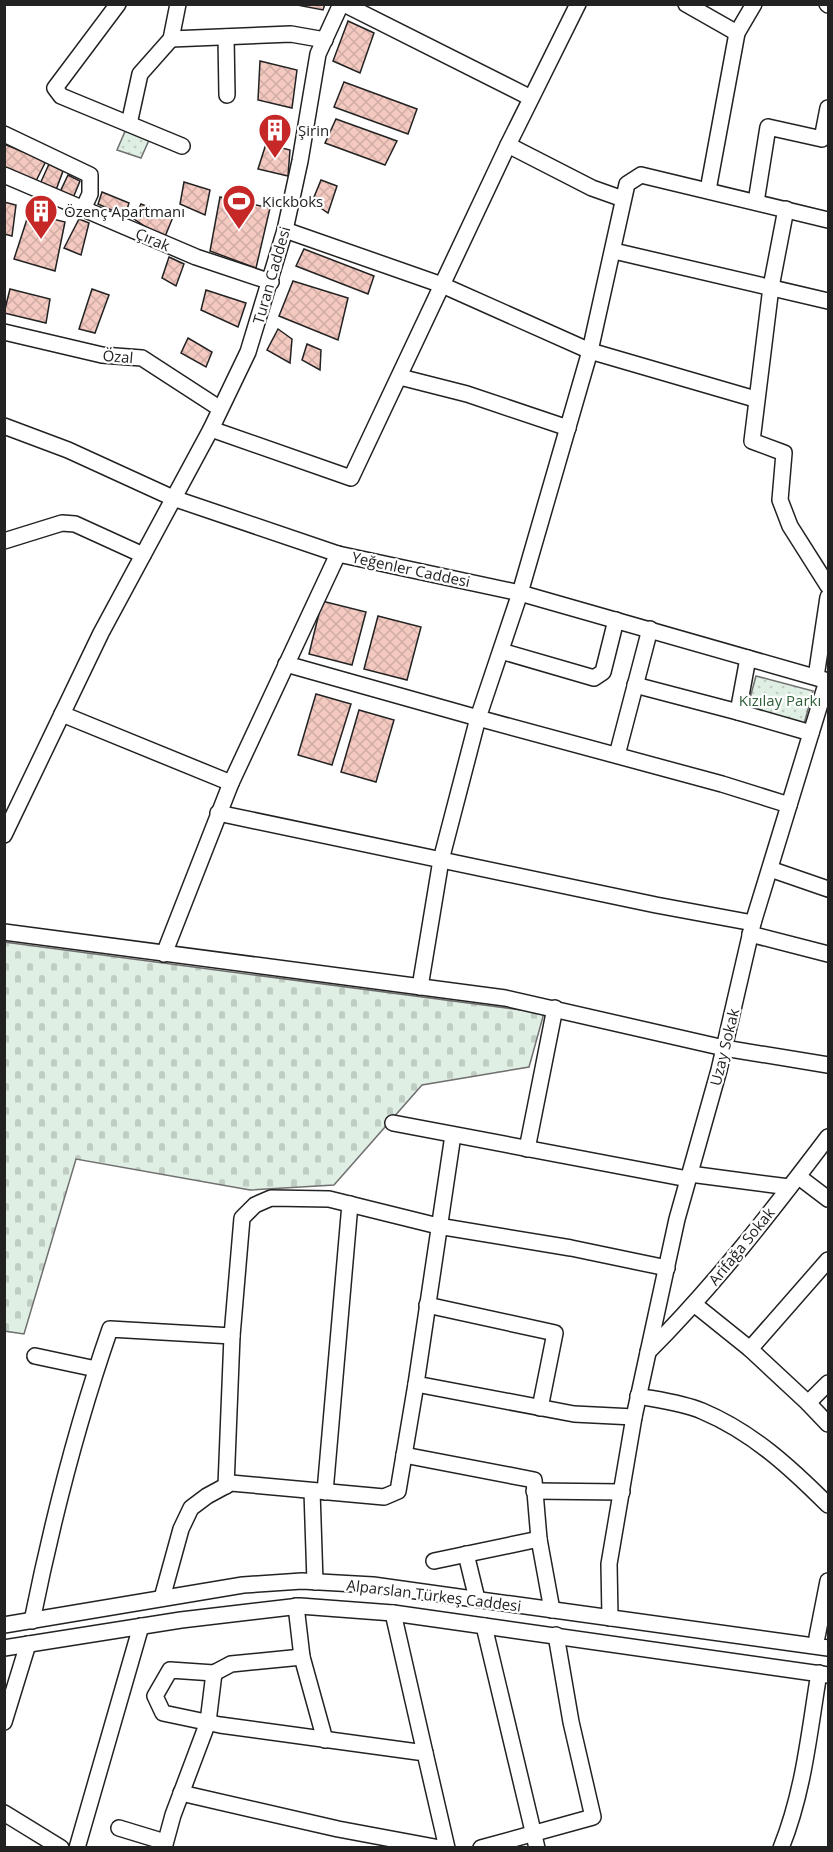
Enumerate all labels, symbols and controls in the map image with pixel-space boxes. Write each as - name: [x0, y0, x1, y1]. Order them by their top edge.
- building icon: Şirin: [257, 112, 293, 159]
- place label: Şirin: [298, 120, 329, 140]
- sports icon: Kickboks: [221, 183, 257, 230]
- place label: Kickboks: [262, 191, 323, 211]
- building icon: Özenç Apartmanı: [23, 193, 59, 240]
- place label: Özenç Apartmanı: [64, 201, 185, 221]
- street label: Çırak: [133, 223, 173, 255]
- street label: Turan Caddesi: [248, 224, 294, 326]
- street label: Özal: [102, 345, 134, 367]
- street label: Yeğenler Caddesi: [350, 547, 472, 591]
- park label: Kızılay Parkı: [739, 690, 821, 710]
- street label: Uzay Sokak: [705, 1006, 743, 1088]
- street label: Arifağa Sokak: [703, 1203, 779, 1289]
- street label: Alparslan Türkeş Caddesi: [346, 1574, 522, 1616]

